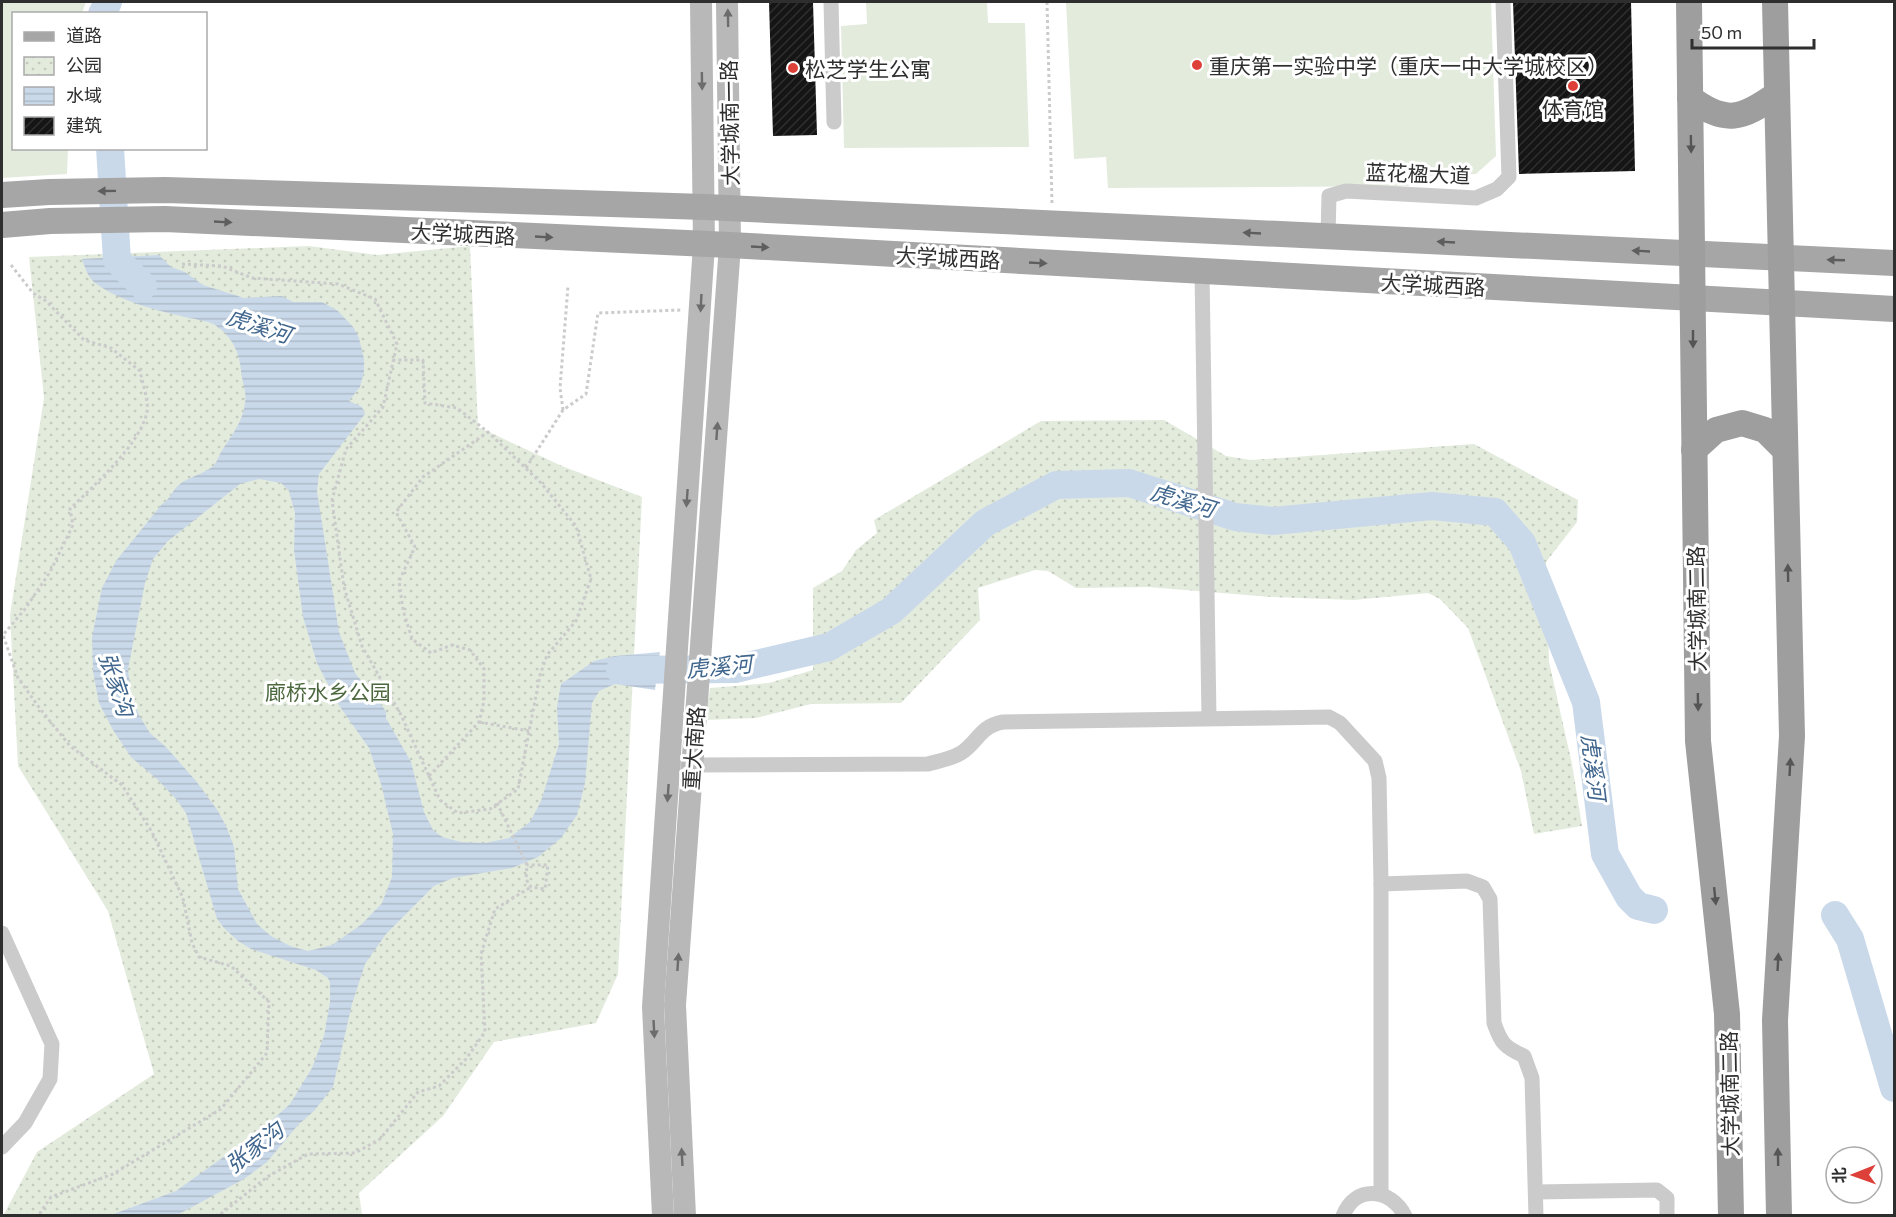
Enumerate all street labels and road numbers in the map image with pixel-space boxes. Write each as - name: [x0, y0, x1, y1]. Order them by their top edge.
- street label: 大学城南一路: [715, 60, 743, 186]
- street label: 蓝花楹大道: [1365, 159, 1471, 187]
- street label: 大学城西路: [410, 218, 516, 248]
- street label: 大学城西路: [895, 242, 1001, 272]
- street label: 大学城西路: [1380, 269, 1486, 299]
- street label: 大学城南二路: [1682, 546, 1710, 672]
- street label: 重大南路: [678, 705, 708, 791]
- street label: 大学城南二路: [1715, 1031, 1743, 1157]

